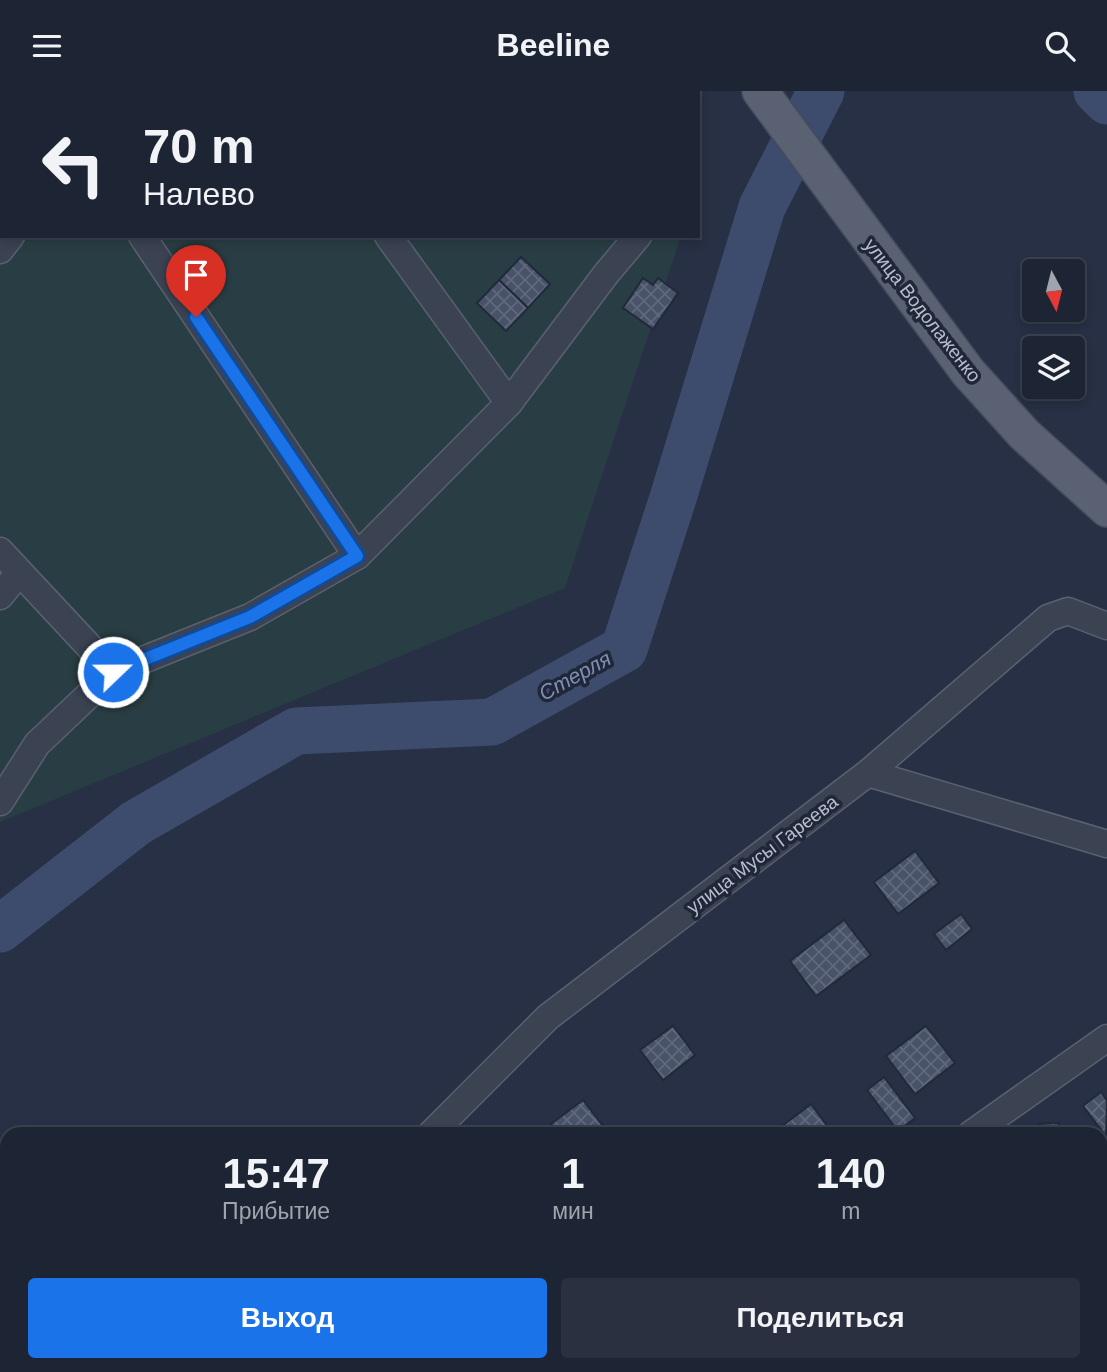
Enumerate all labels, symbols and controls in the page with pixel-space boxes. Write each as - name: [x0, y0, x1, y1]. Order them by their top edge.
- icon: menu: [28, 27, 66, 65]
- text: Beeline: [497, 27, 610, 63]
- icon: search: [1041, 27, 1079, 65]
- icon: left: [28, 119, 119, 210]
- text: 70 m: [143, 119, 255, 173]
- text: Налево: [143, 176, 255, 212]
- street label: улица Водолаженко: [860, 234, 985, 386]
- pin: [166, 245, 226, 317]
- icon: arrive: [177, 256, 215, 294]
- north arrow: [1022, 259, 1085, 322]
- map controls: [1022, 259, 1085, 399]
- button: layers: [1022, 336, 1085, 399]
- position arrow: [76, 635, 150, 709]
- water label: Стерля: [535, 646, 615, 705]
- street label: улица Мусы Гареева: [683, 791, 842, 918]
- text: 15:47: [222, 1150, 330, 1197]
- text: 1: [561, 1150, 585, 1197]
- text: 140: [816, 1150, 886, 1197]
- text: Прибытие: [222, 1198, 330, 1224]
- text: мин: [552, 1198, 594, 1224]
- text: m: [841, 1198, 860, 1224]
- button: Выход: [28, 1278, 547, 1358]
- button: Поделиться: [561, 1278, 1080, 1358]

